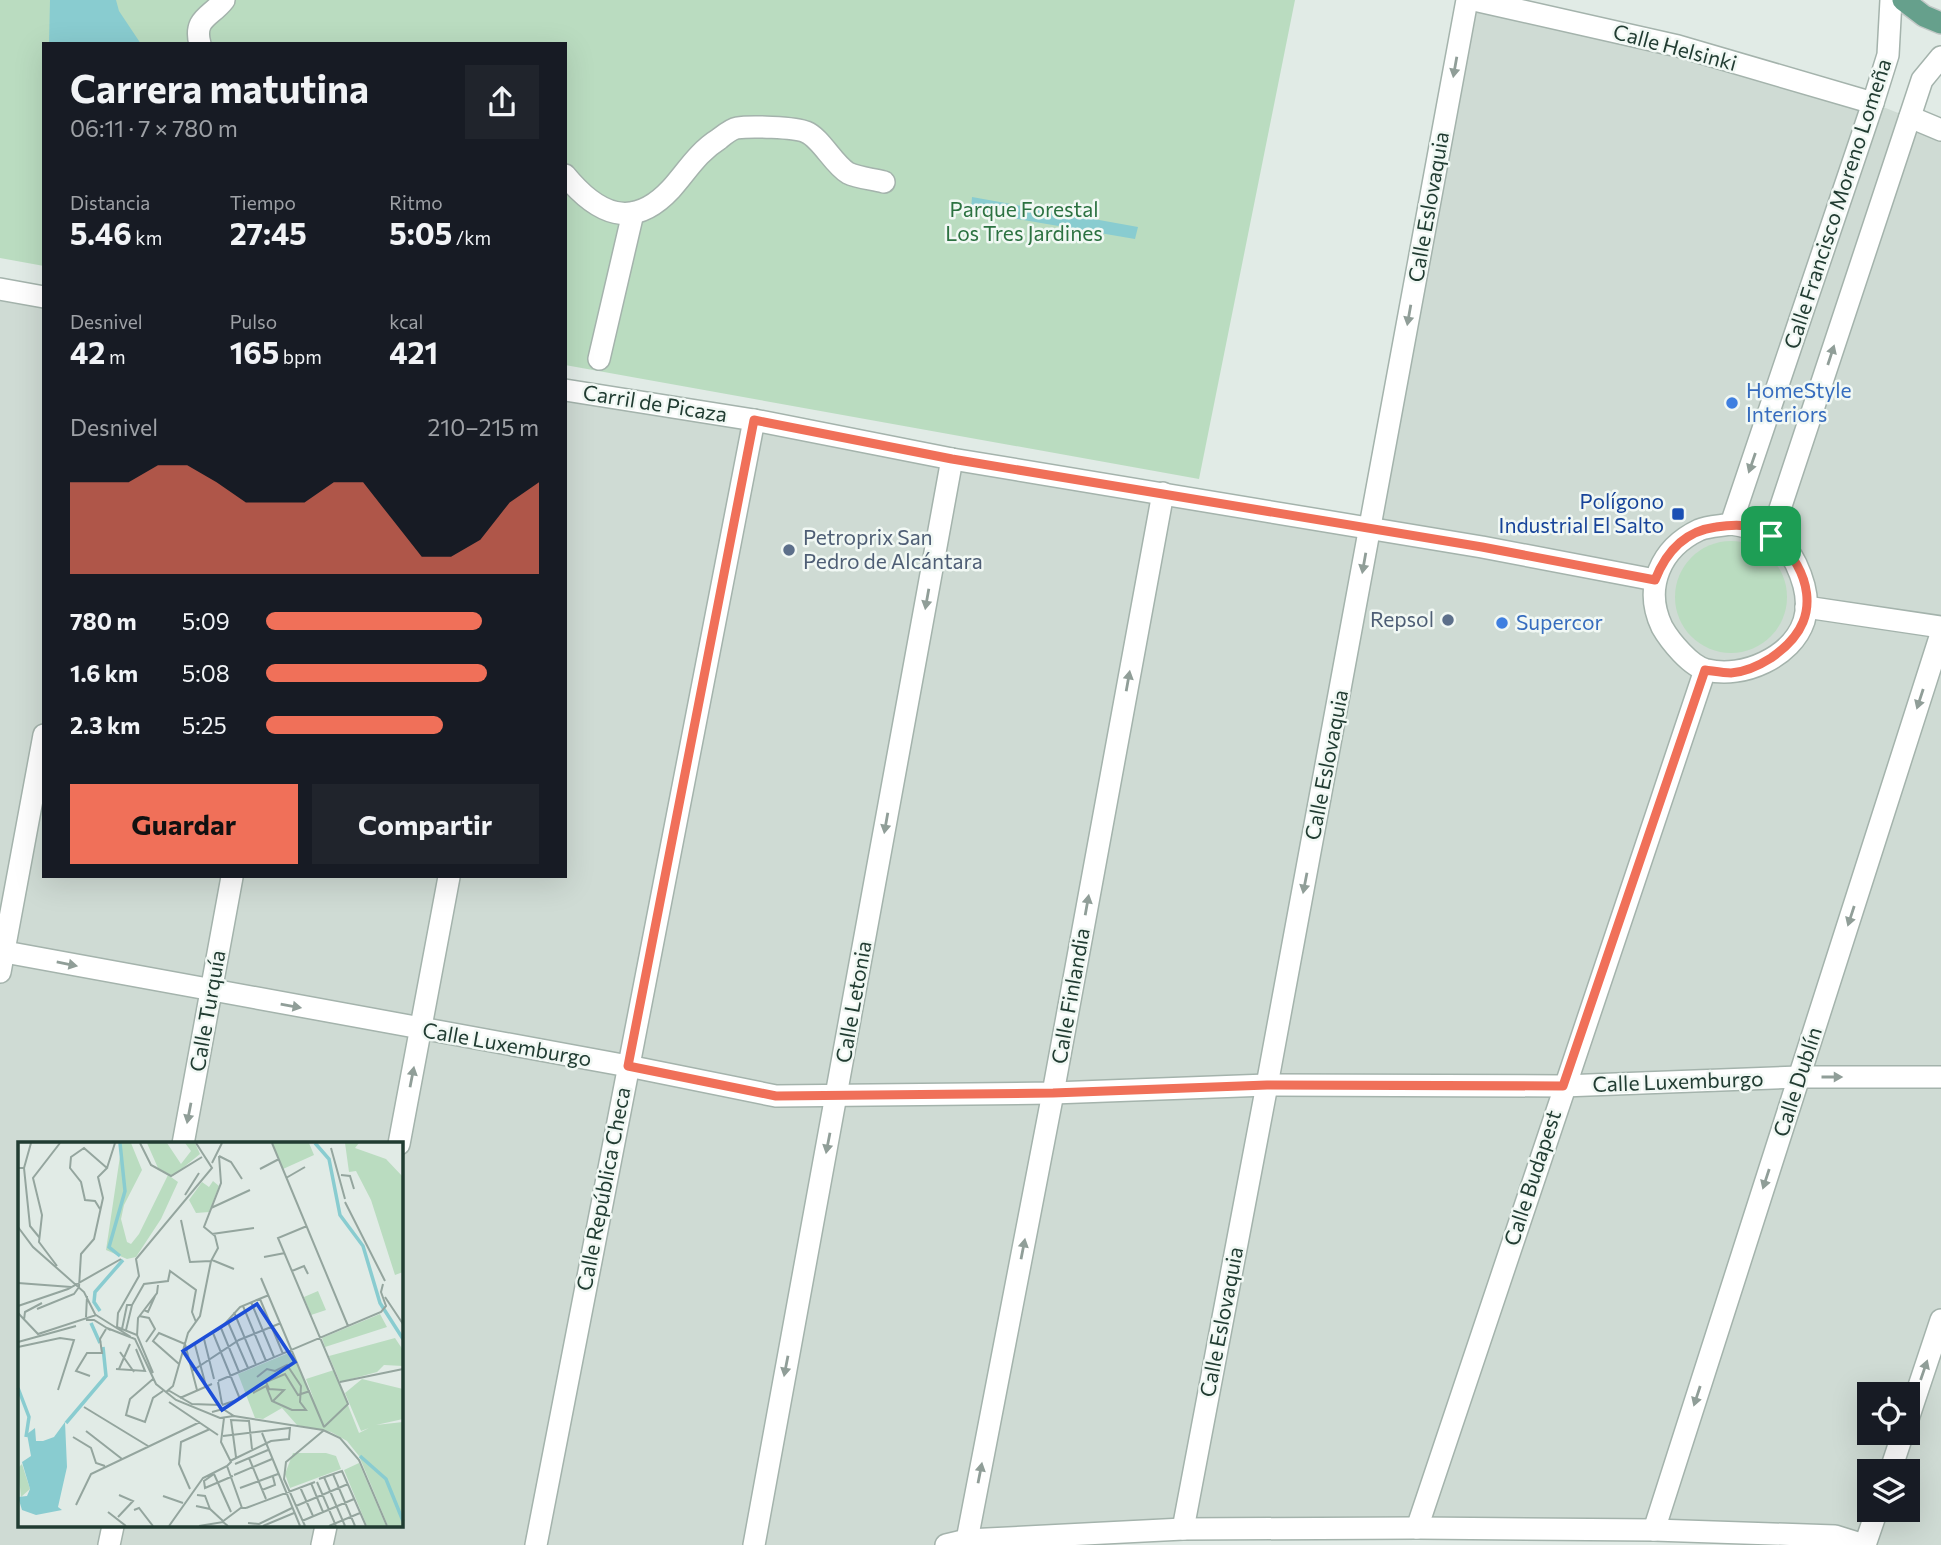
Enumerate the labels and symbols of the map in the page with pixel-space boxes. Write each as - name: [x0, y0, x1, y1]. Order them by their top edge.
- street label: Calle Helsinki: [1611, 18, 1740, 75]
- street label: Calle Francisco Moreno Lomeña: [1778, 55, 1895, 352]
- one-way arrow: [1449, 56, 1460, 78]
- street label: Calle Eslovaquia: [1402, 129, 1453, 284]
- park label: Parque Forestal Los Tres Jardines: [945, 196, 1103, 245]
- one-way arrow: [1404, 304, 1415, 326]
- one-way arrow: [1826, 345, 1837, 366]
- place label: HomeStyle Interiors: [1746, 377, 1852, 426]
- street label: Carril de Picaza: [581, 379, 729, 426]
- marker: HomeStyle Interiors: [1724, 395, 1740, 411]
- one-way arrow: [1746, 452, 1757, 473]
- place label: Polígono Industrial El Salto: [1499, 488, 1664, 537]
- marker: Polígono Industrial El Salto: [1670, 506, 1686, 522]
- pin: [1741, 506, 1801, 566]
- place label: Petroprix San Pedro de Alcántara: [803, 524, 983, 573]
- marker: Petroprix San Pedro de Alcántara: [781, 542, 797, 558]
- one-way arrow: [1359, 552, 1370, 574]
- one-way arrow: [921, 588, 932, 610]
- place label: Repsol: [1370, 606, 1434, 631]
- place label: Supercor: [1516, 609, 1603, 634]
- marker: Repsol: [1440, 612, 1456, 628]
- marker: Supercor: [1494, 615, 1510, 631]
- one-way arrow: [1123, 670, 1134, 692]
- street label: Calle Eslovaquia: [1299, 687, 1352, 842]
- one-way arrow: [1914, 689, 1925, 710]
- one-way arrow: [880, 812, 891, 834]
- one-way arrow: [1299, 872, 1310, 894]
- one-way arrow: [1082, 894, 1093, 916]
- one-way arrow: [1845, 905, 1856, 926]
- street label: Calle Finlandia: [1045, 926, 1094, 1066]
- street label: Calle Letonia: [829, 939, 876, 1065]
- street label: Calle Turquía: [184, 948, 230, 1073]
- one-way arrow: [56, 959, 78, 970]
- one-way arrow: [280, 1000, 302, 1011]
- street label: Calle Luxemburgo: [421, 1016, 594, 1071]
- street label: Calle Dublín: [1767, 1024, 1826, 1139]
- street label: Calle Luxemburgo: [1592, 1065, 1764, 1096]
- one-way arrow: [407, 1066, 418, 1088]
- one-way arrow: [1822, 1071, 1844, 1083]
- street label: Calle República Checa: [570, 1085, 635, 1293]
- one-way arrow: [183, 1102, 194, 1124]
- street label: Calle Budapest: [1498, 1107, 1565, 1249]
- one-way arrow: [822, 1132, 833, 1154]
- inset map: [18, 1142, 402, 1528]
- one-way arrow: [1761, 1169, 1771, 1190]
- one-way arrow: [1017, 1238, 1028, 1260]
- street label: Calle Eslovaquia: [1194, 1244, 1247, 1399]
- one-way arrow: [780, 1355, 791, 1377]
- one-way arrow: [1919, 1359, 1930, 1380]
- one-way arrow: [1691, 1385, 1702, 1406]
- one-way arrow: [974, 1462, 985, 1484]

